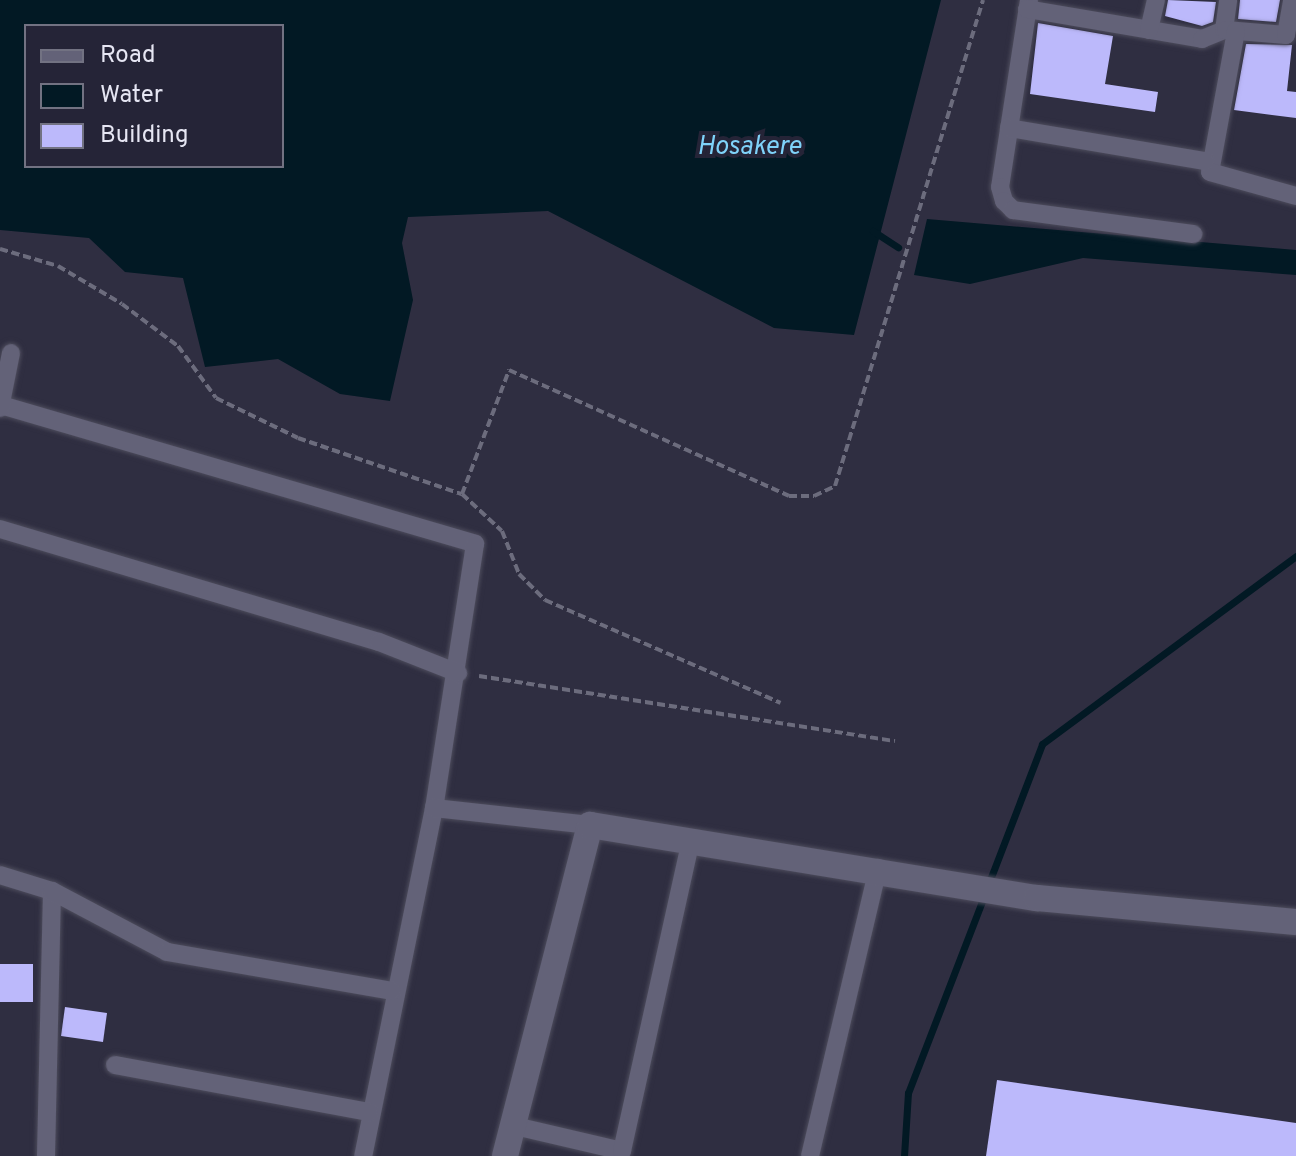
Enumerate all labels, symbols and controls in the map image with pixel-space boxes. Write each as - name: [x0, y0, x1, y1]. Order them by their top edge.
- legend: [24, 24, 284, 168]
- text: Road: [100, 41, 156, 71]
- text: Water: [100, 81, 163, 111]
- text: Building: [100, 121, 189, 151]
- water label: Hosakere: [697, 132, 801, 164]

